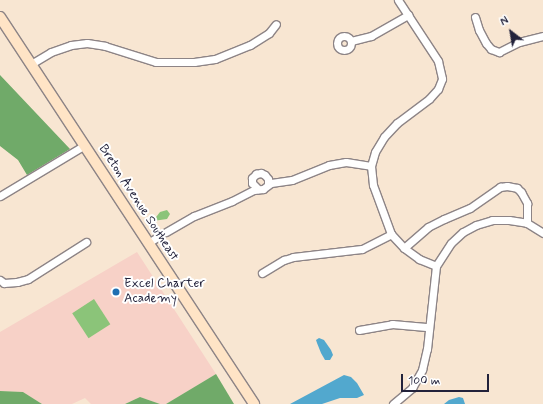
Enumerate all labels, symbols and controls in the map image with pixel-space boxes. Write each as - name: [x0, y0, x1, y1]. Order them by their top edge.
- north arrow: [491, 12, 531, 52]
- text: N: [498, 14, 512, 30]
- street label: Breton Avenue Southeast: [95, 143, 181, 263]
- place label: Excel Charter Academy: [124, 277, 205, 308]
- marker: Excel Charter Academy: [111, 287, 121, 297]
- scale bar: [403, 366, 491, 392]
- text: 100 m: [408, 373, 440, 389]

